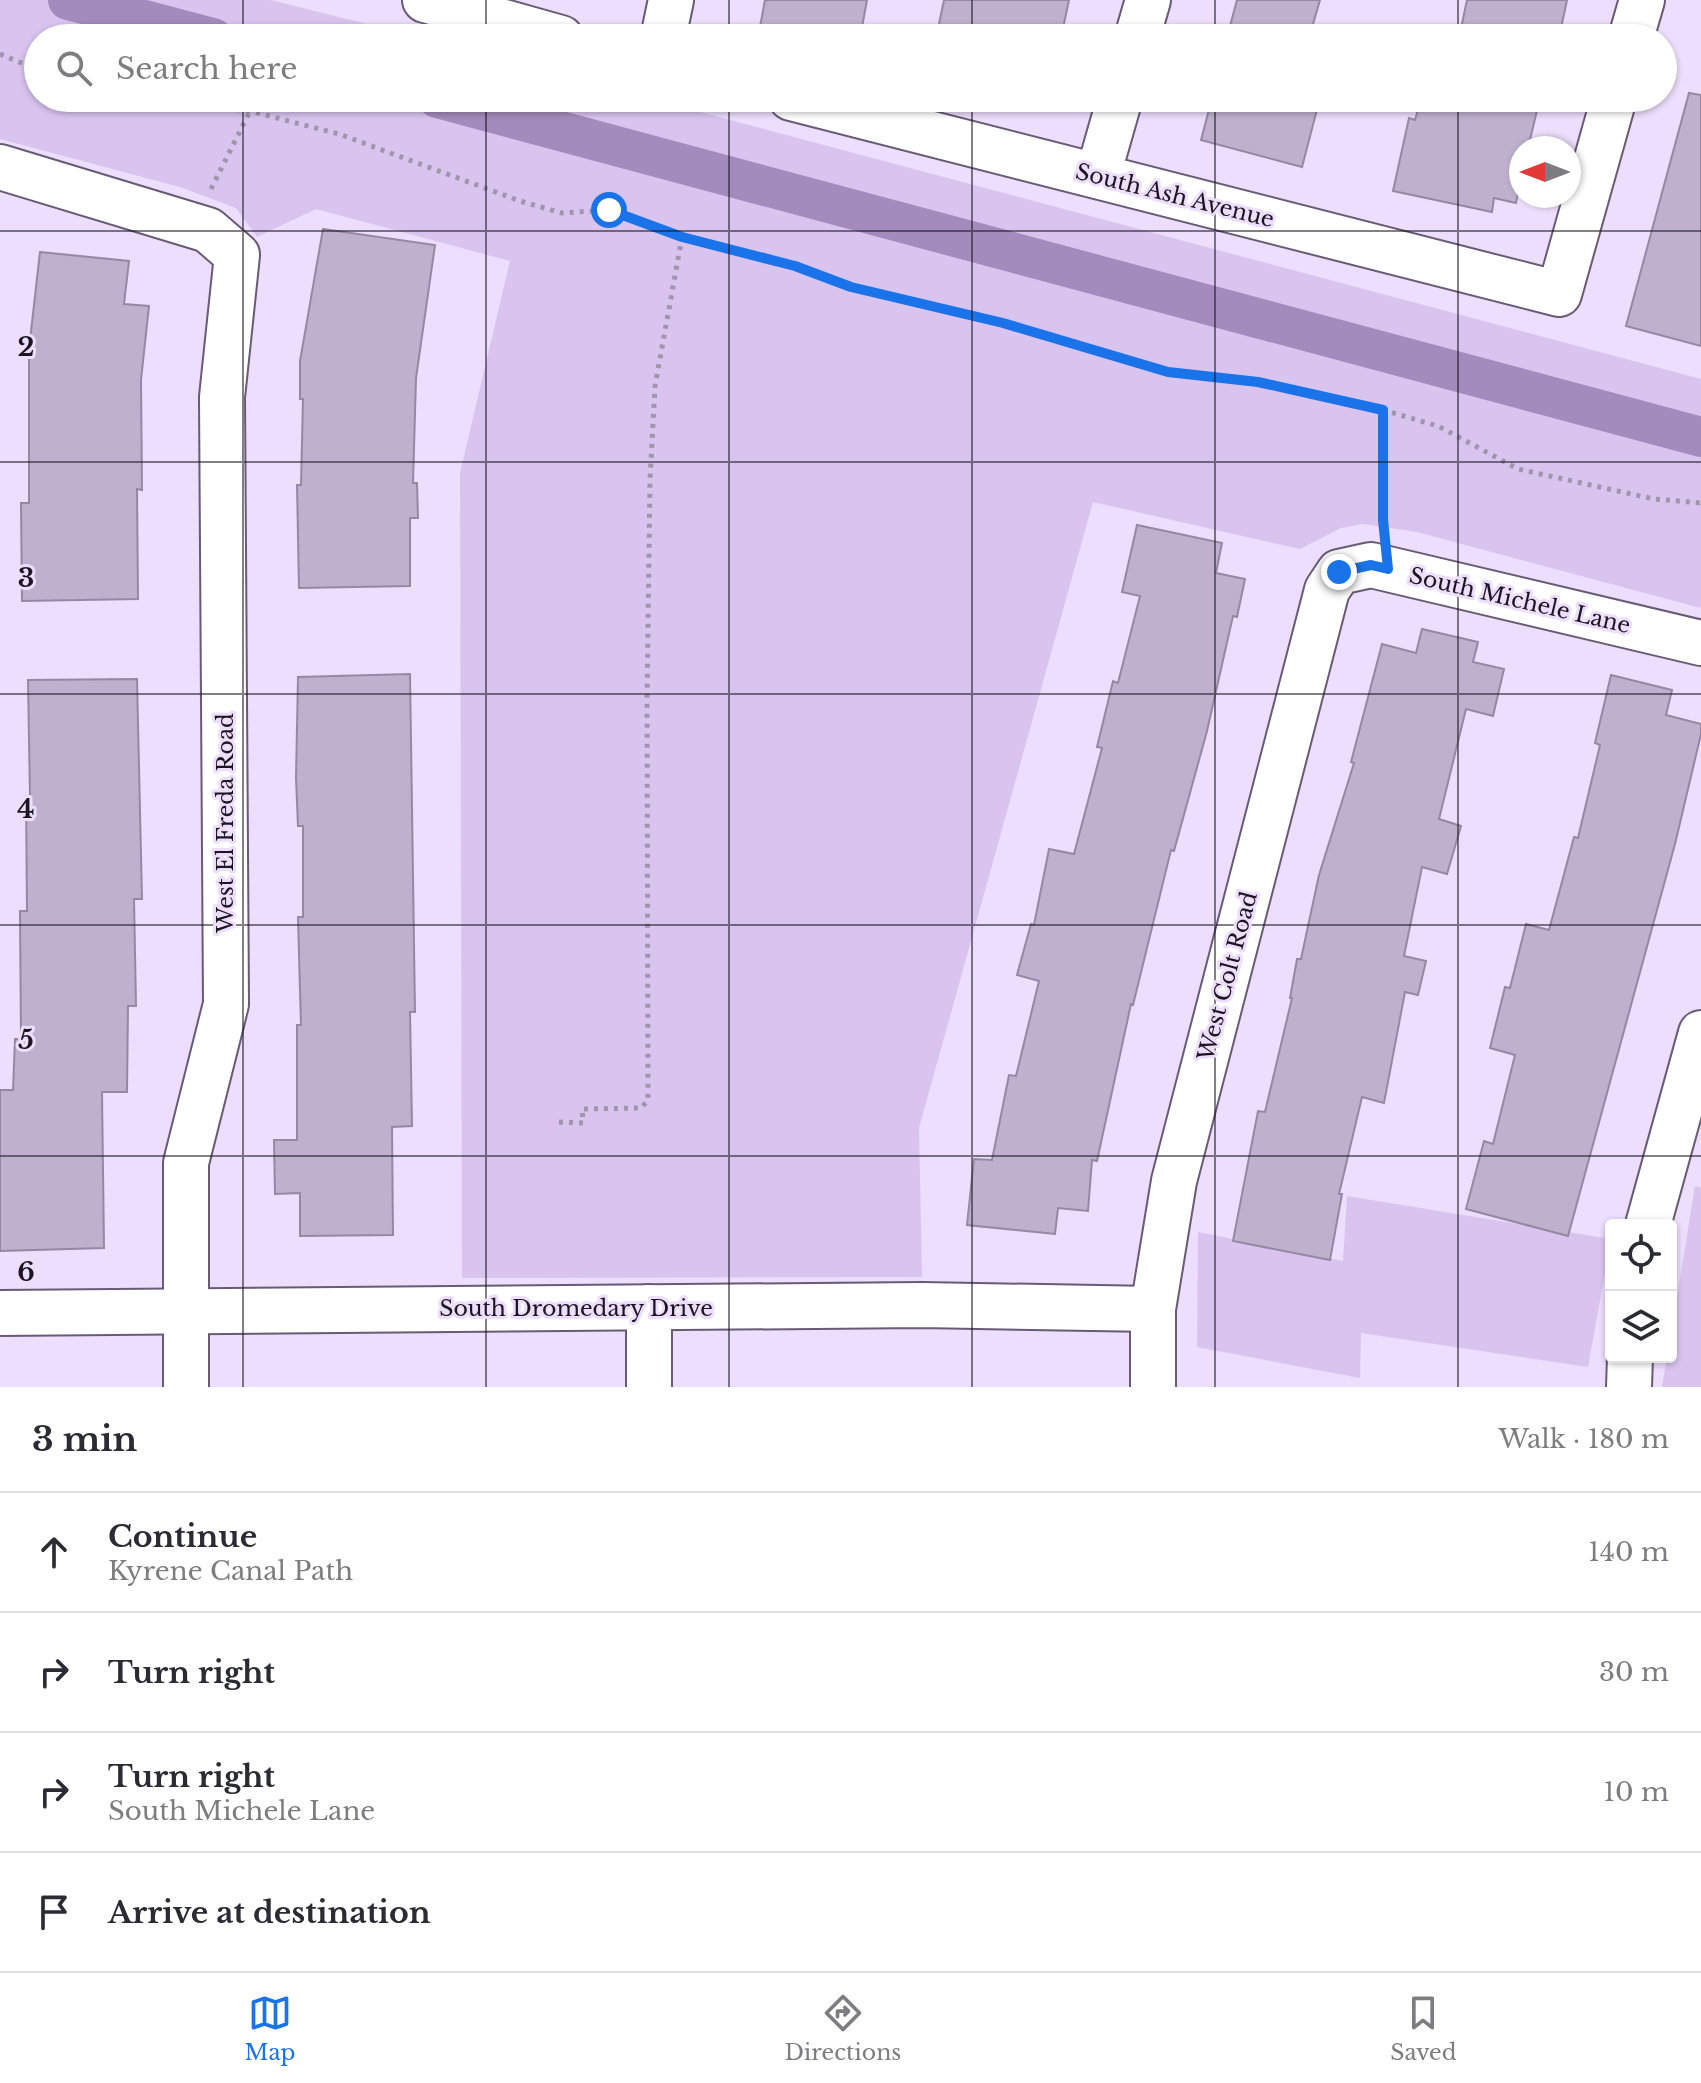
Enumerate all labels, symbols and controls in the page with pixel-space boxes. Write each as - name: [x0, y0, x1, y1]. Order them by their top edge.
- search box: [24, 24, 1677, 112]
- icon: search: [52, 46, 96, 90]
- text: Search here: [116, 50, 297, 87]
- north arrow: [1509, 136, 1581, 208]
- street label: South Ash Avenue: [1073, 158, 1277, 233]
- route start: [591, 192, 627, 228]
- text: 2: [18, 331, 34, 363]
- route end: [1321, 554, 1357, 590]
- text: 3: [18, 562, 34, 594]
- street label: South Michele Lane: [1407, 562, 1633, 639]
- street label: West El Freda Road: [212, 713, 239, 934]
- text: 4: [17, 793, 35, 825]
- street label: West Colt Road: [1192, 889, 1263, 1065]
- text: 5: [18, 1024, 34, 1056]
- map controls: [1605, 1219, 1677, 1363]
- button: locate: [1605, 1219, 1677, 1291]
- text: 6: [17, 1256, 35, 1288]
- button: layers: [1605, 1291, 1677, 1363]
- street label: South Dromedary Drive: [439, 1295, 713, 1322]
- text: 3 min: [32, 1418, 137, 1460]
- text: Walk · 180 m: [1499, 1423, 1669, 1455]
- text: Continue: [108, 1518, 257, 1555]
- icon: ahead: [32, 1530, 76, 1574]
- text: 140 m: [1588, 1536, 1669, 1568]
- text: Kyrene Canal Path: [108, 1555, 353, 1587]
- icon: right: [32, 1650, 76, 1694]
- text: Turn right: [108, 1654, 275, 1691]
- text: 30 m: [1599, 1656, 1669, 1688]
- text: Turn right: [108, 1758, 275, 1795]
- icon: right: [32, 1770, 76, 1814]
- text: 10 m: [1603, 1776, 1669, 1808]
- text: South Michele Lane: [108, 1795, 375, 1827]
- icon: arrive: [32, 1890, 76, 1934]
- text: Arrive at destination: [108, 1894, 431, 1931]
- tab: Map: [244, 1991, 296, 2066]
- tab: Directions: [784, 1991, 901, 2066]
- tab: Saved: [1390, 1991, 1457, 2066]

